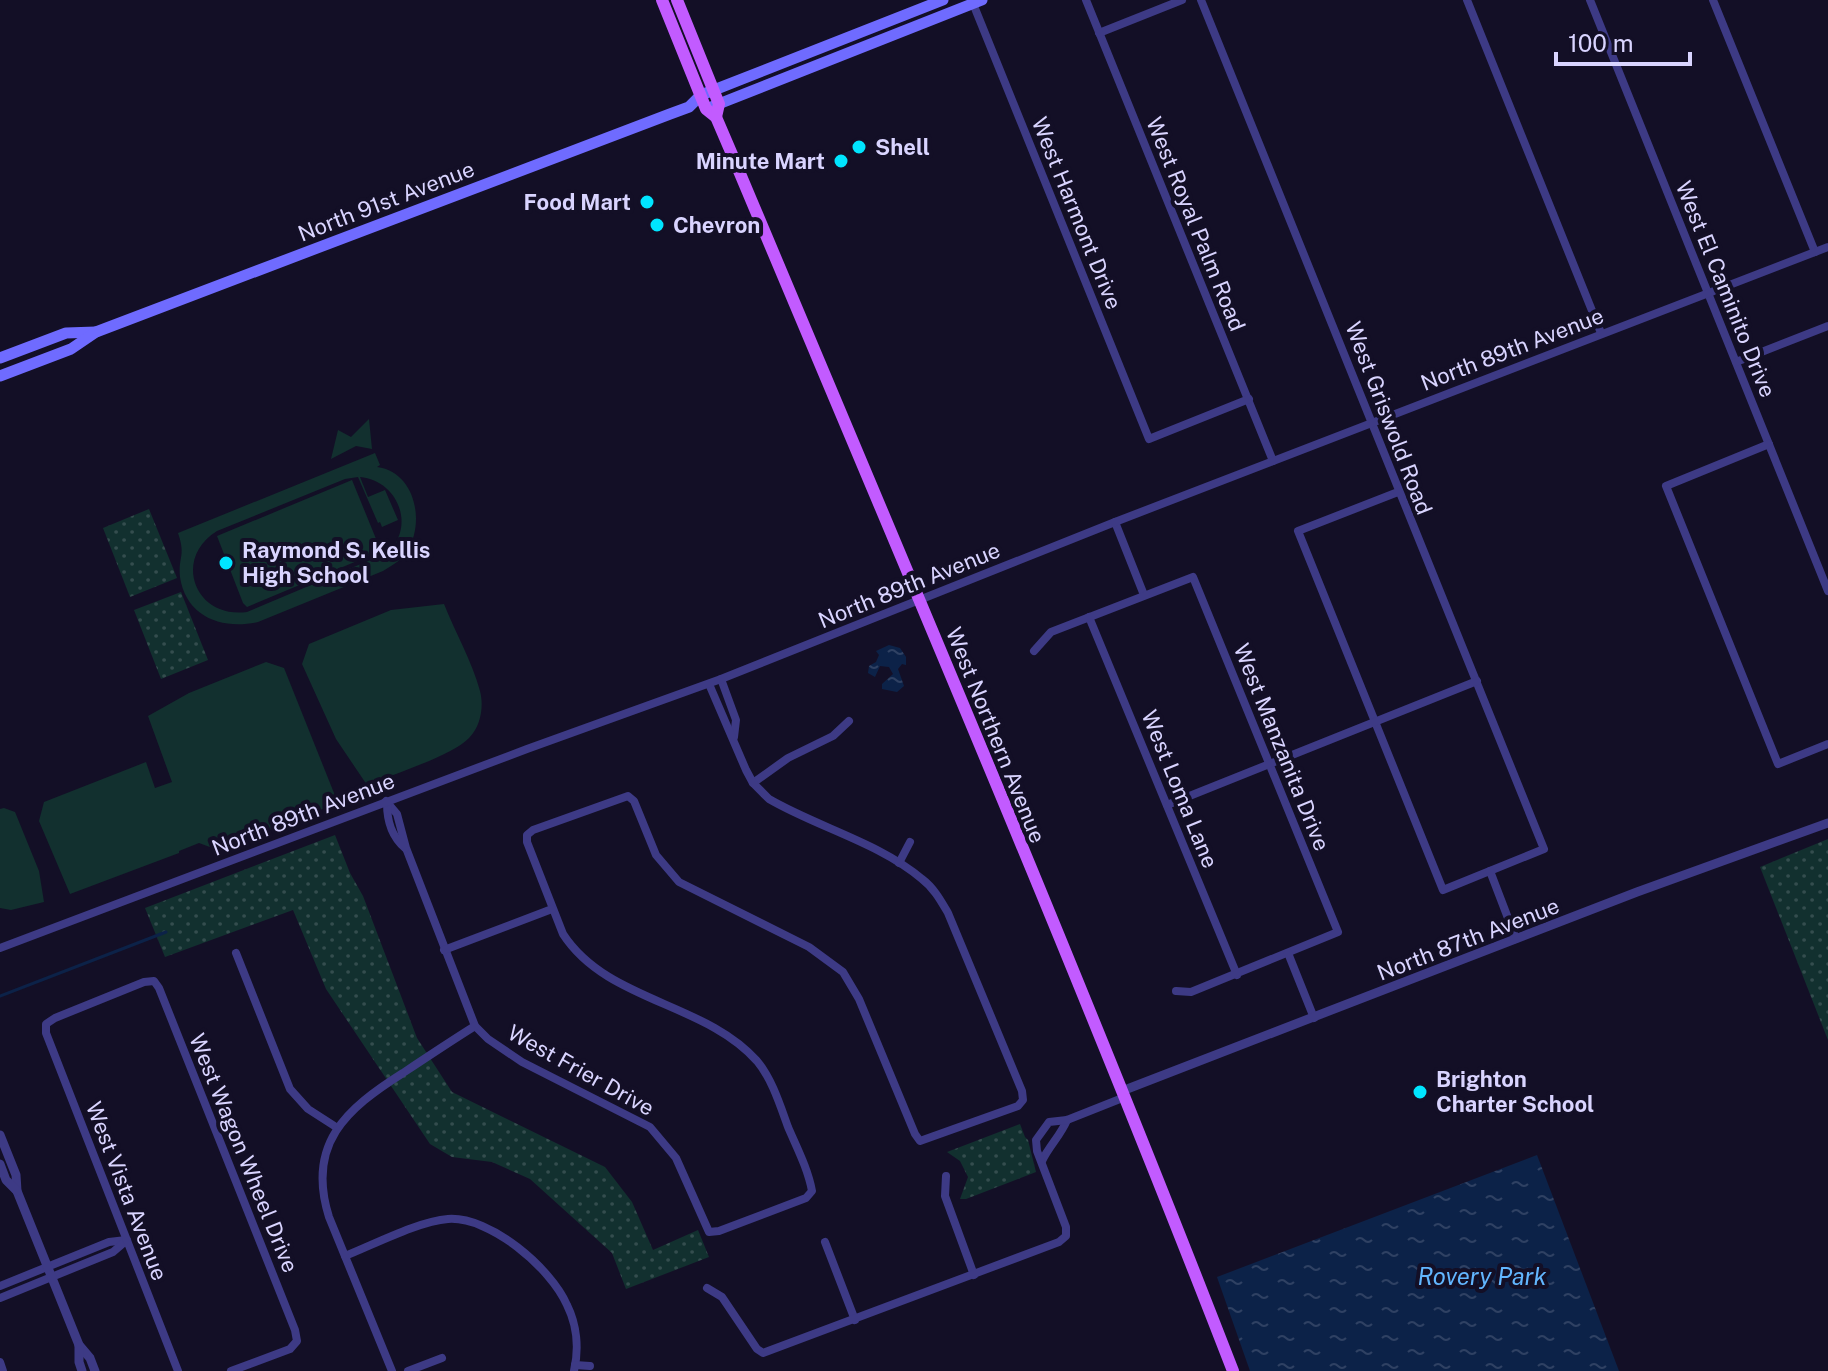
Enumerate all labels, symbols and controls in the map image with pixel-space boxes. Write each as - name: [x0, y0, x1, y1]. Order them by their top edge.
- scale bar: [1556, 16, 1690, 66]
- text: 100 m: [1568, 29, 1634, 57]
- street label: West Harmont Drive: [1027, 113, 1127, 313]
- street label: West Royal Palm Road: [1141, 113, 1251, 335]
- place label: Shell: [875, 134, 930, 160]
- marker: Shell: [850, 138, 868, 156]
- place label: Minute Mart: [696, 148, 825, 174]
- marker: Minute Mart: [832, 152, 850, 170]
- street label: North 91st Avenue: [294, 155, 478, 247]
- street label: West El Caminito Drive: [1671, 177, 1781, 401]
- place label: Food Mart: [524, 189, 631, 215]
- marker: Food Mart: [638, 193, 656, 211]
- place label: Chevron: [673, 212, 760, 238]
- marker: Chevron: [648, 216, 666, 234]
- street label: North 89th Avenue: [1417, 302, 1607, 396]
- street label: West Griswold Road: [1340, 318, 1438, 518]
- place label: Raymond S. Kellis High School: [242, 537, 430, 588]
- street label: North 89th Avenue: [814, 537, 1004, 633]
- marker: Raymond S. Kellis High School: [217, 554, 235, 572]
- street label: West Northern Avenue: [941, 623, 1051, 847]
- street label: West Manzanita Drive: [1229, 640, 1335, 854]
- street label: West Loma Lane: [1136, 706, 1224, 872]
- street label: North 89th Avenue: [208, 767, 398, 861]
- street label: North 87th Avenue: [1373, 892, 1563, 986]
- street label: West Frier Drive: [503, 1019, 659, 1121]
- street label: West Wagon Wheel Drive: [184, 1030, 304, 1276]
- place label: Brighton Charter School: [1436, 1066, 1594, 1117]
- marker: Brighton Charter School: [1411, 1083, 1429, 1101]
- street label: West Vista Avenue: [81, 1098, 173, 1284]
- water label: Rovery Park: [1417, 1262, 1547, 1290]

